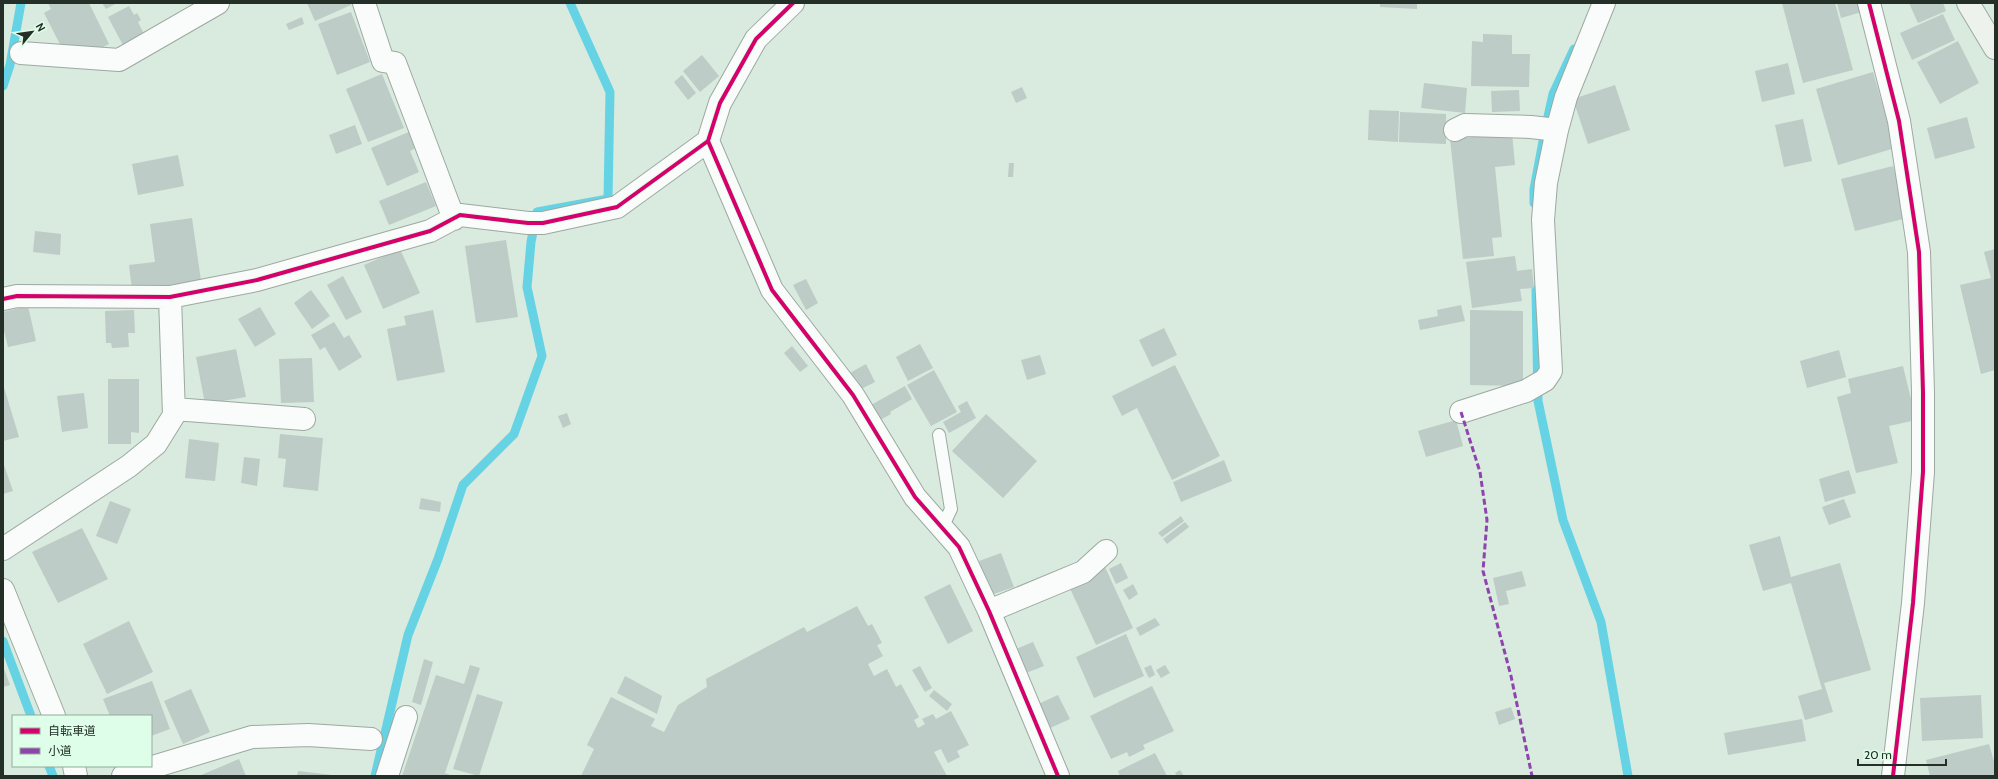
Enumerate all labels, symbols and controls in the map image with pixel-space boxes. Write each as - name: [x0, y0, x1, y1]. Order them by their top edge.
- north arrow: [12, 12, 52, 52]
- text: N: [33, 20, 49, 34]
- legend: [12, 715, 152, 767]
- text: 自転車道: [48, 723, 96, 738]
- scale bar: [1858, 741, 1946, 767]
- text: 小道: [48, 743, 72, 758]
- text: 20 m: [1864, 747, 1892, 762]

